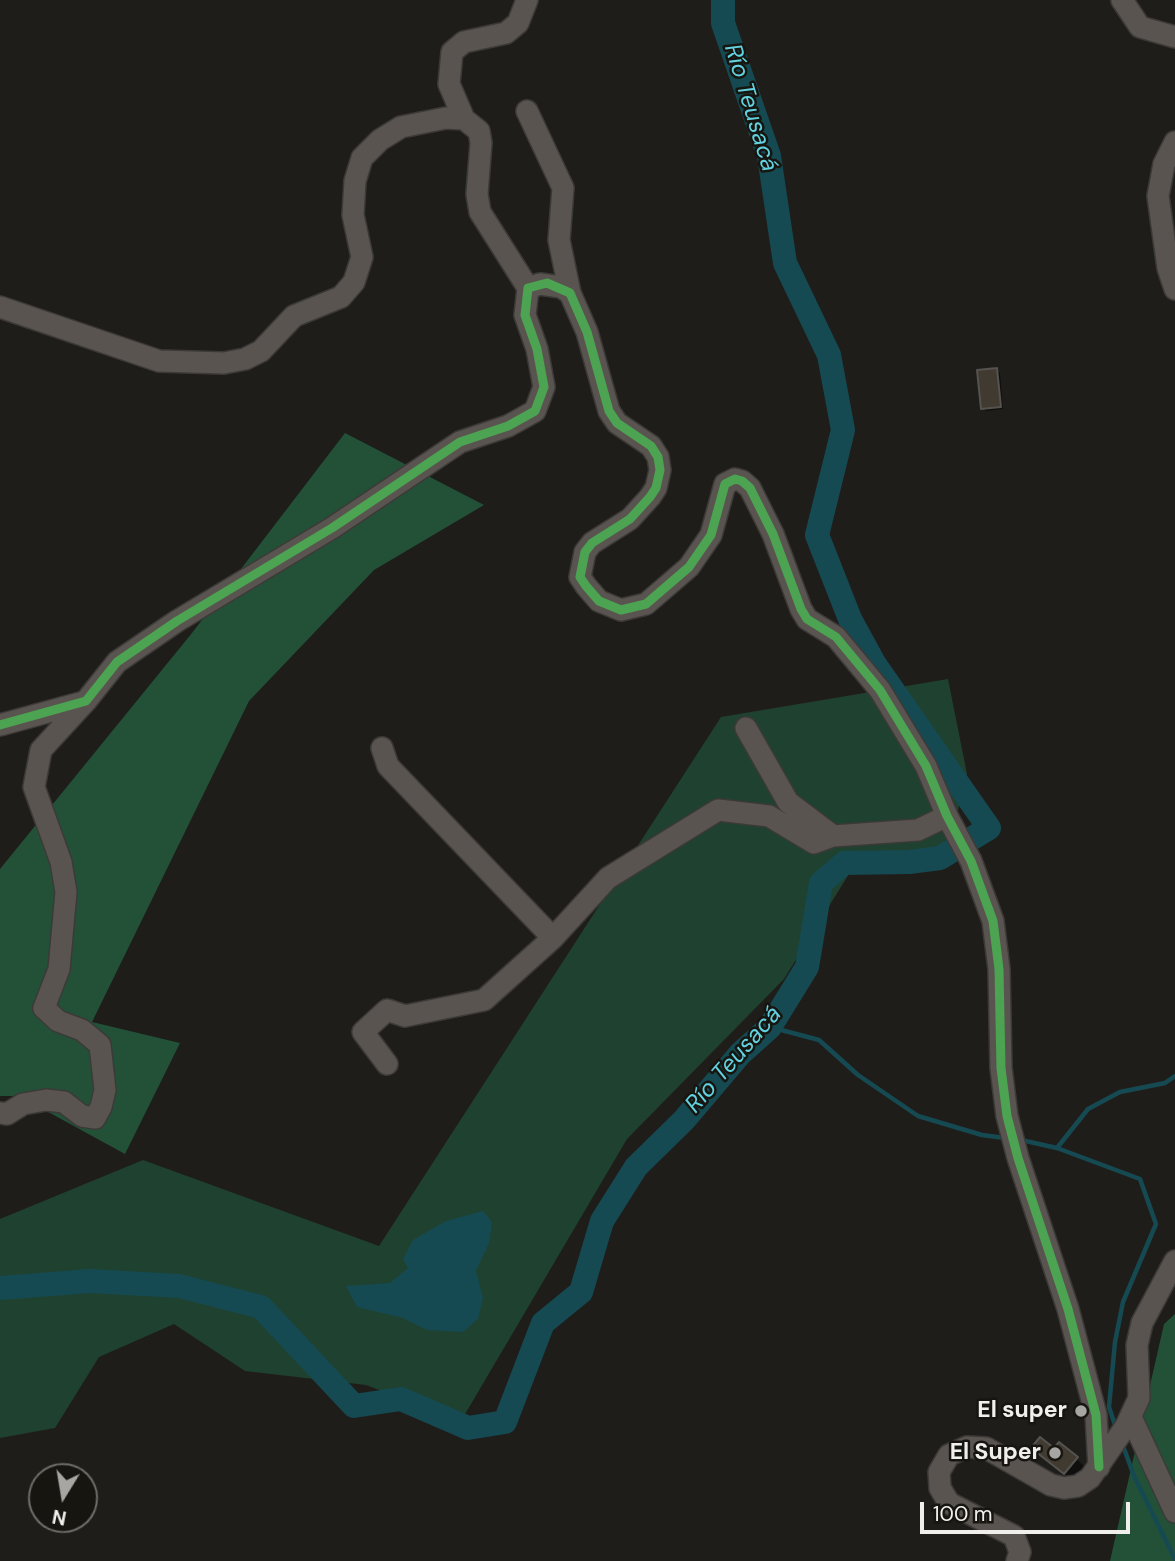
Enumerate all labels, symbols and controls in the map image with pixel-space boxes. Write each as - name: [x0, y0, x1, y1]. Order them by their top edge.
- water label: Río Teusacá: [717, 41, 783, 175]
- water label: Río Teusacá: [680, 1001, 788, 1119]
- place label: El super: [977, 1397, 1067, 1425]
- marker: El super: [1073, 1403, 1089, 1419]
- place label: El Super: [950, 1439, 1041, 1467]
- marker: El Super: [1047, 1445, 1063, 1461]
- north arrow: [28, 1463, 98, 1533]
- scale bar: [923, 1488, 1133, 1532]
- text: 100 m: [933, 1500, 993, 1528]
- text: N: [50, 1504, 68, 1531]

